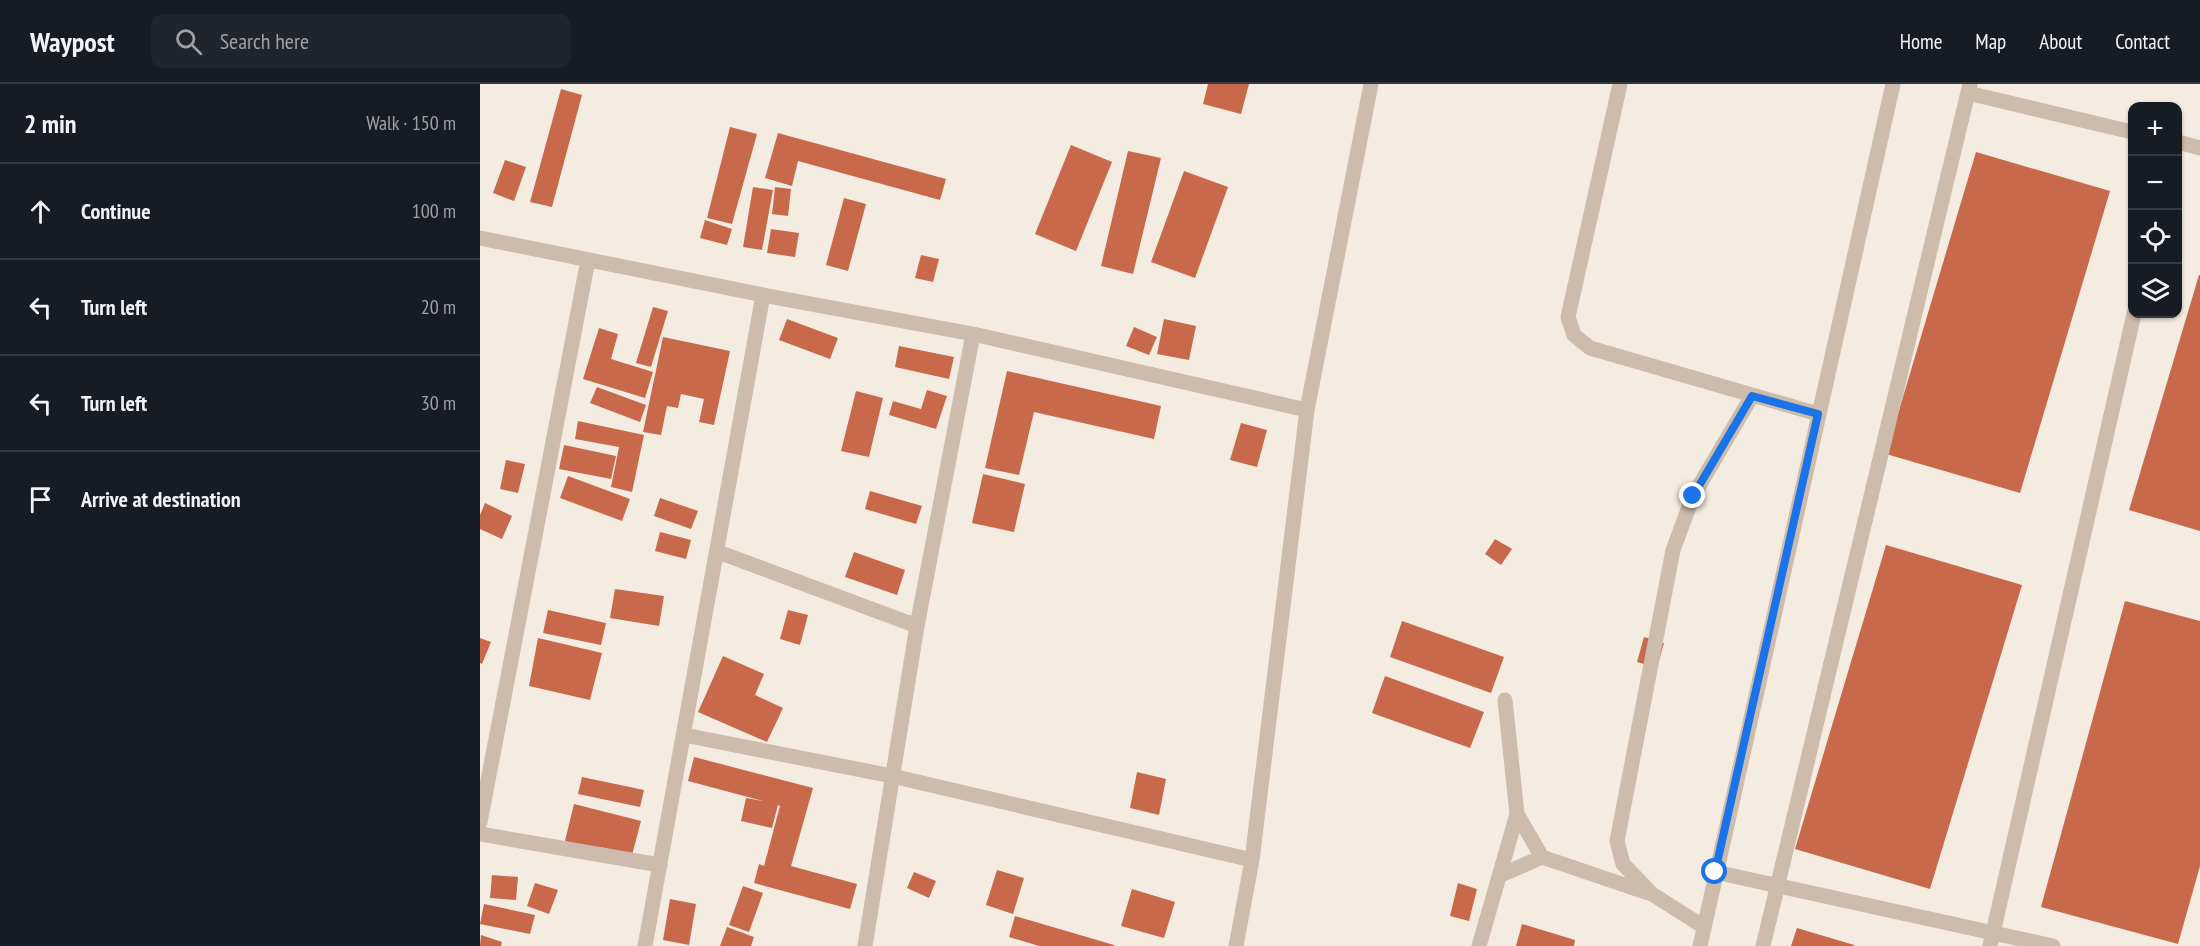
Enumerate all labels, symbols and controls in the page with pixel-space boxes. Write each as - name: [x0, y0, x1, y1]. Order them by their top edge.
- search box: [151, 14, 571, 68]
- text: Waypost: [30, 23, 115, 60]
- icon: search: [172, 25, 205, 58]
- text: Search here: [220, 27, 309, 55]
- text: Home: [1900, 28, 1942, 55]
- text: Map: [1975, 28, 2006, 55]
- text: About: [2039, 28, 2082, 55]
- text: Contact: [2115, 28, 2170, 55]
- map controls: [2128, 102, 2182, 318]
- button: +: [2128, 102, 2182, 156]
- text: 2 min: [24, 107, 77, 140]
- text: Walk · 150 m: [366, 110, 456, 136]
- button: −: [2128, 156, 2182, 210]
- icon: ahead: [24, 195, 57, 228]
- text: Continue: [81, 197, 151, 225]
- text: 100 m: [412, 198, 456, 224]
- button: locate: [2128, 210, 2182, 264]
- button: layers: [2128, 264, 2182, 318]
- icon: left: [24, 291, 57, 324]
- text: Turn left: [81, 293, 147, 321]
- text: 20 m: [421, 294, 456, 320]
- icon: left: [24, 387, 57, 420]
- text: Turn left: [81, 389, 147, 417]
- text: 30 m: [421, 390, 456, 416]
- route end: [1679, 482, 1705, 508]
- icon: arrive: [24, 483, 57, 516]
- text: Arrive at destination: [81, 485, 241, 513]
- route start: [1701, 858, 1727, 884]

